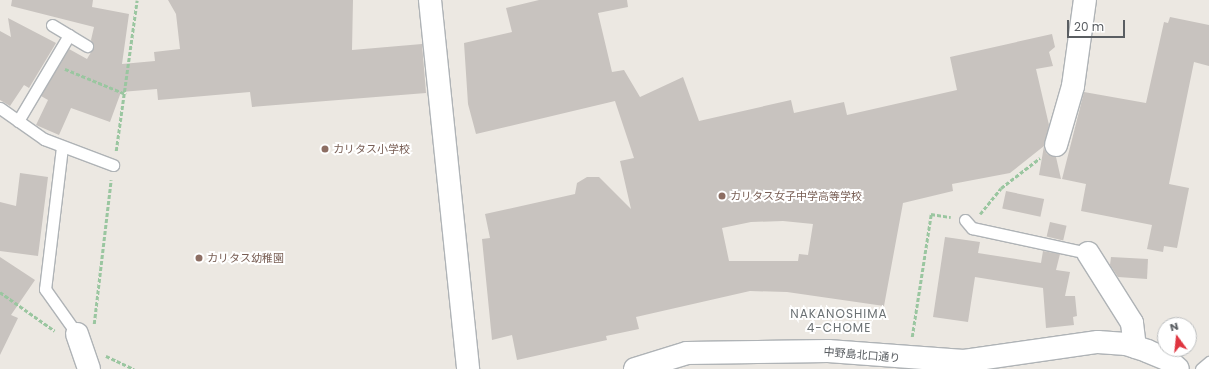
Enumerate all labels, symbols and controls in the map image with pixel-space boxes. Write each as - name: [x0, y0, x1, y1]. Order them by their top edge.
- scale bar: [1069, 12, 1127, 38]
- text: 20 m: [1074, 18, 1104, 35]
- place label: カリタス小学校: [333, 142, 410, 156]
- marker: カリタス小学校: [320, 144, 330, 154]
- place label: カリタス女子中学高等学校: [730, 189, 862, 203]
- marker: カリタス女子中学高等学校: [717, 191, 727, 201]
- place label: カリタス幼稚園: [207, 251, 284, 265]
- marker: カリタス幼稚園: [194, 253, 204, 263]
- district label: NAKANOSHIMA 4-CHOME: [790, 307, 888, 335]
- north arrow: [1157, 317, 1197, 357]
- text: N: [1168, 318, 1180, 335]
- street label: 中野島北口通り: [823, 345, 901, 365]

